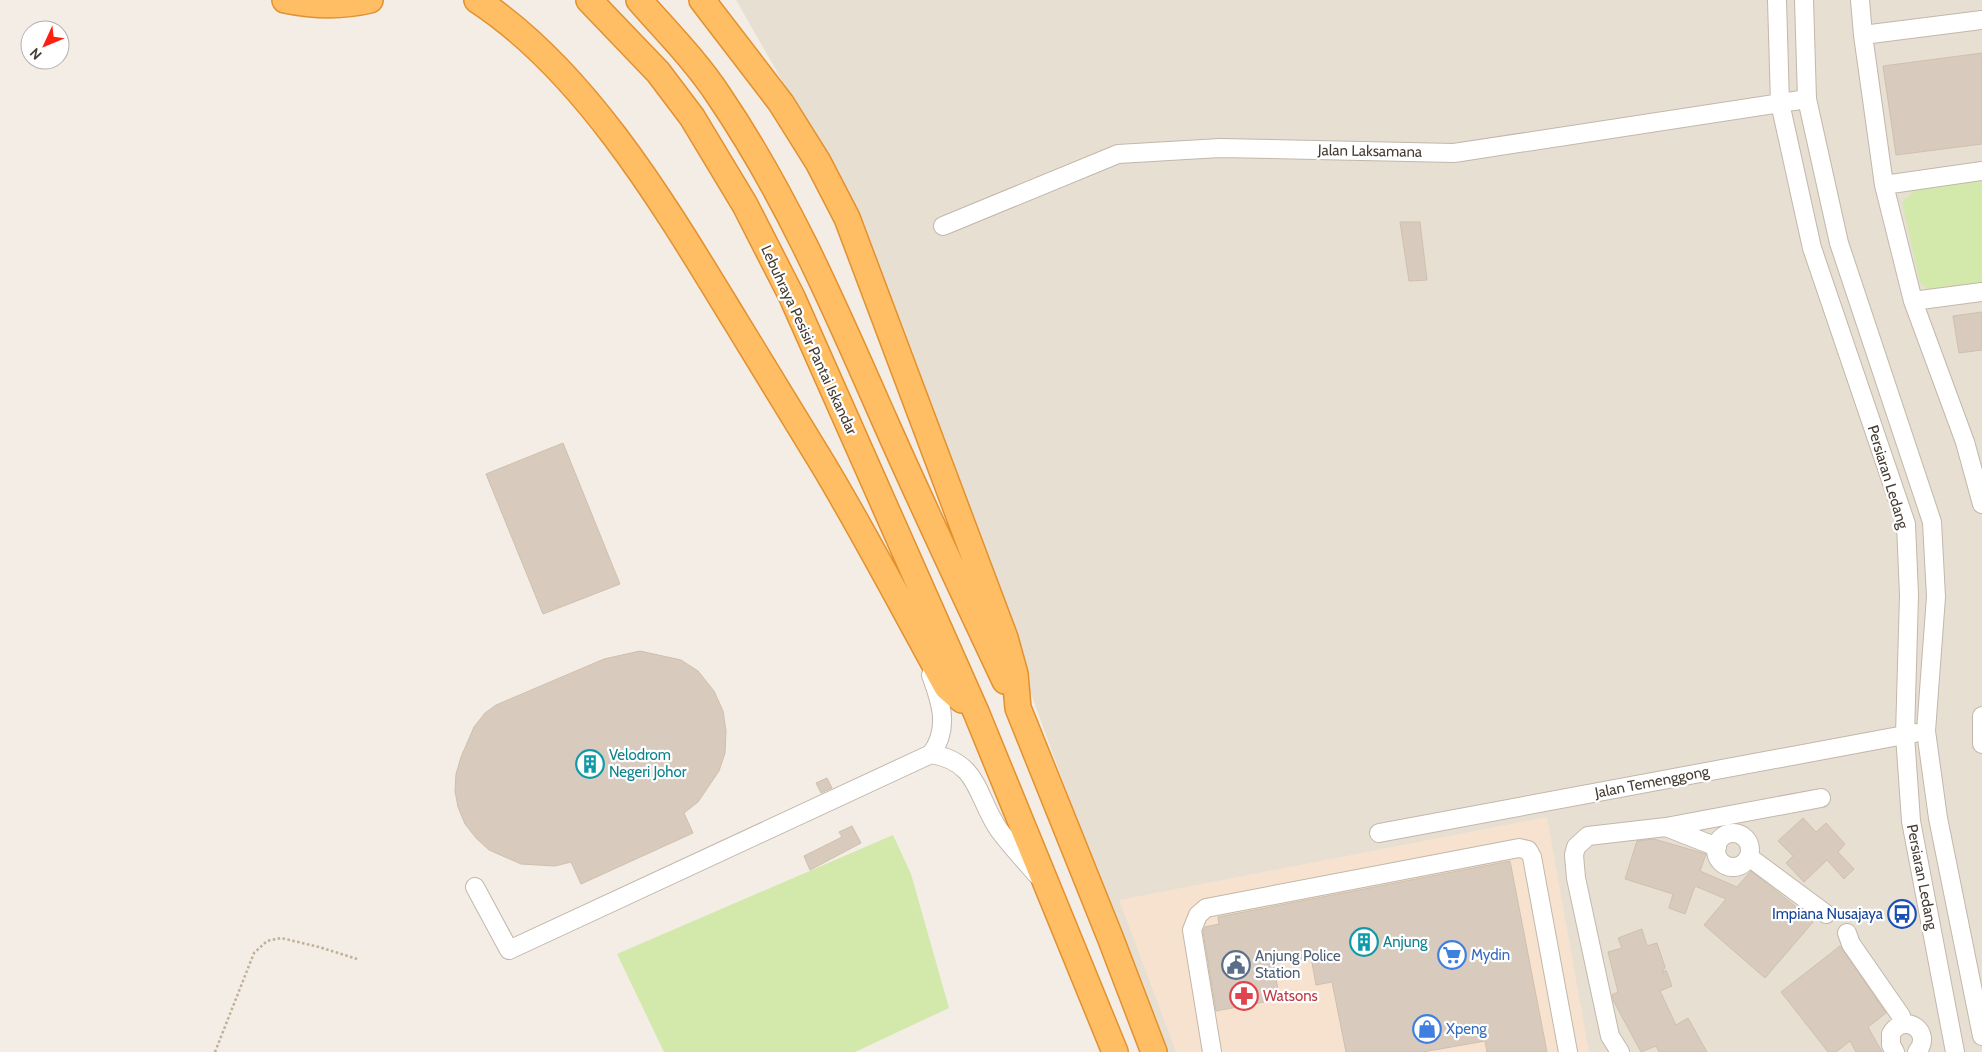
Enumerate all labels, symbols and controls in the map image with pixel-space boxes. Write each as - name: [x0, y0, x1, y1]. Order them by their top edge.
- north arrow: [20, 20, 70, 70]
- text: N: [26, 44, 46, 64]
- street label: Jalan Laksamana: [1317, 141, 1423, 161]
- street label: Lebuhraya Pesisir Pantai Iskandar: [757, 242, 861, 438]
- street label: Persiaran Ledang: [1864, 423, 1912, 531]
- place label: Velodrom Negeri Johor: [609, 746, 687, 781]
- building icon: Velodrom Negeri Johor: [575, 749, 605, 779]
- street label: Jalan Temenggong: [1592, 762, 1711, 802]
- street label: Persiaran Ledang: [1903, 823, 1941, 932]
- bus stop icon: Impiana Nusajaya: [1887, 899, 1917, 929]
- place label: Impiana Nusajaya: [1772, 905, 1884, 923]
- building icon: Anjung: [1349, 927, 1379, 957]
- place label: Anjung: [1383, 933, 1428, 951]
- supermarket icon: Mydin: [1437, 940, 1467, 970]
- place label: Mydin: [1471, 946, 1510, 964]
- place label: Anjung Police Station: [1255, 947, 1341, 982]
- public building icon: Anjung Police Station: [1221, 950, 1251, 980]
- pharmacy icon: Watsons: [1229, 981, 1259, 1011]
- place label: Watsons: [1263, 987, 1318, 1005]
- shop icon: Xpeng: [1412, 1014, 1442, 1044]
- place label: Xpeng: [1446, 1020, 1487, 1038]

